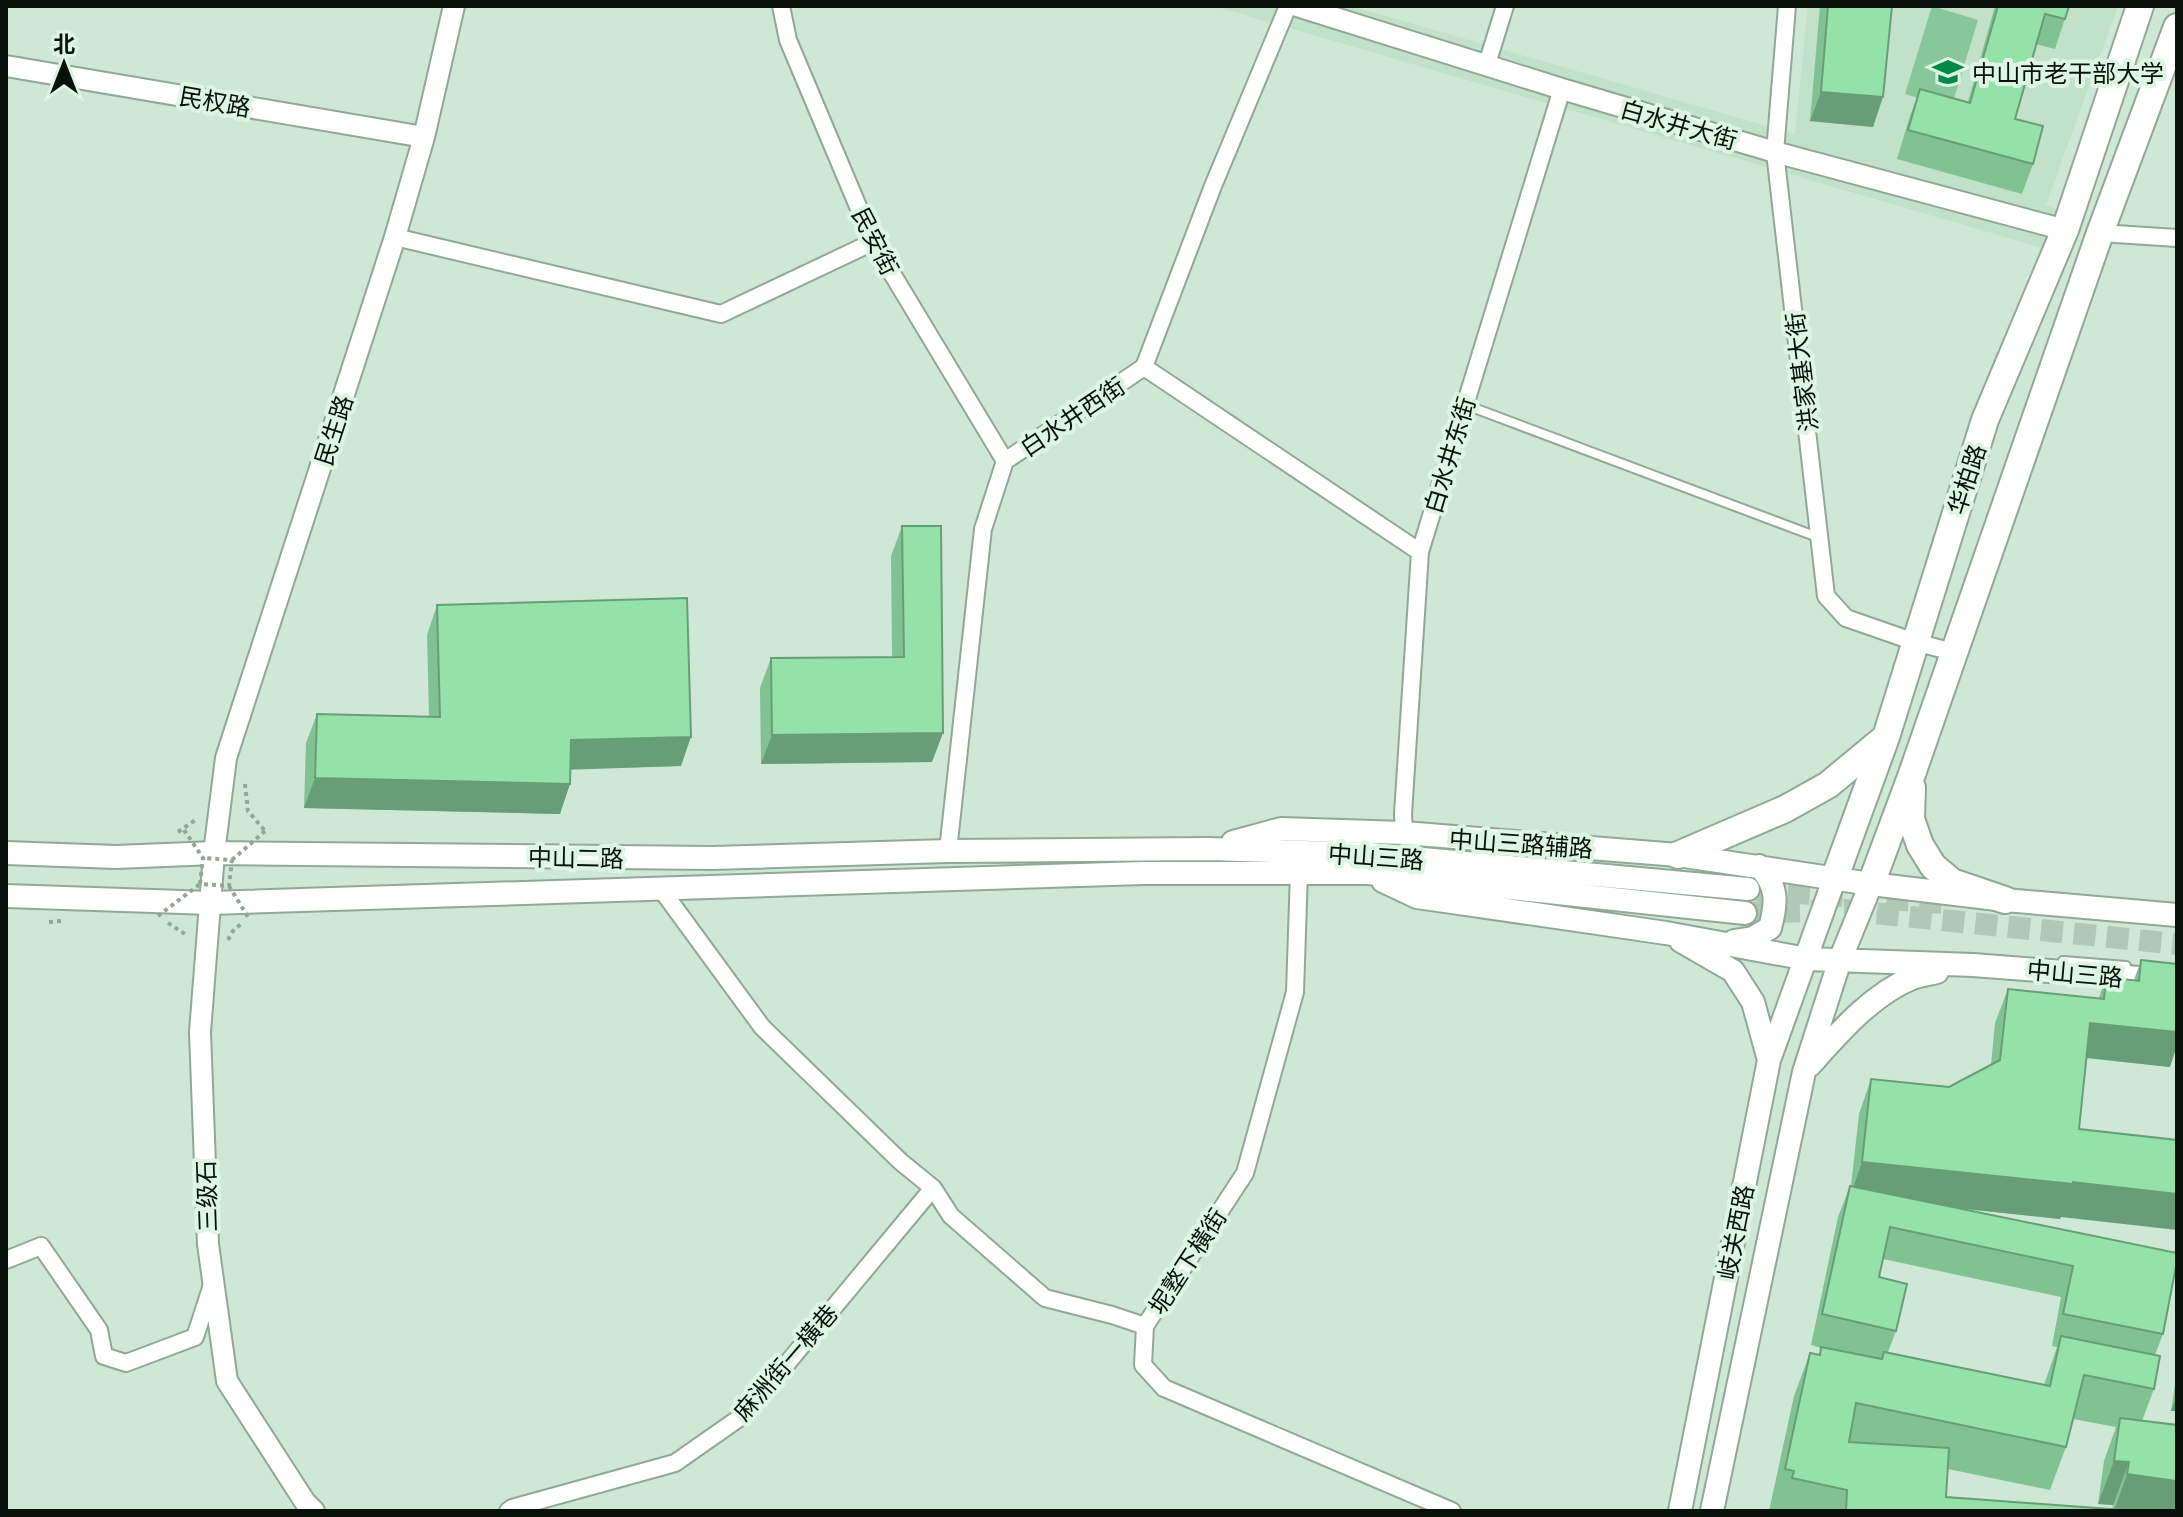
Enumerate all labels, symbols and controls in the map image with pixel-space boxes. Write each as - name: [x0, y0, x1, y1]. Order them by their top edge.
- north arrow: [24, 24, 104, 104]
- text: 北: [53, 30, 75, 57]
- school or university icon: 中山市老干部大学: [1931, 55, 1965, 89]
- place label: 中山市老干部大学: [1972, 58, 2164, 87]
- street label: 民权路: [177, 80, 253, 122]
- street label: 白水井大街: [1617, 94, 1741, 154]
- street label: 民安街: [847, 202, 905, 280]
- street label: 洪家基大街: [1779, 311, 1823, 433]
- street label: 白水井西街: [1014, 370, 1130, 462]
- street label: 民生路: [308, 391, 358, 469]
- street label: 白水井东街: [1418, 393, 1480, 517]
- street label: 华柏路: [1941, 440, 1991, 518]
- street label: 中山三路辅路: [1448, 824, 1594, 862]
- street label: 中山三路: [1327, 838, 1425, 874]
- street label: 中山二路: [528, 842, 624, 872]
- street label: 中山三路: [2026, 954, 2124, 992]
- street label: 三级石: [190, 1160, 222, 1232]
- street label: 岐关西路: [1712, 1182, 1758, 1282]
- street label: 坭墪下橫街: [1142, 1203, 1232, 1319]
- street label: 麻洲街一橫巷: [727, 1298, 843, 1426]

